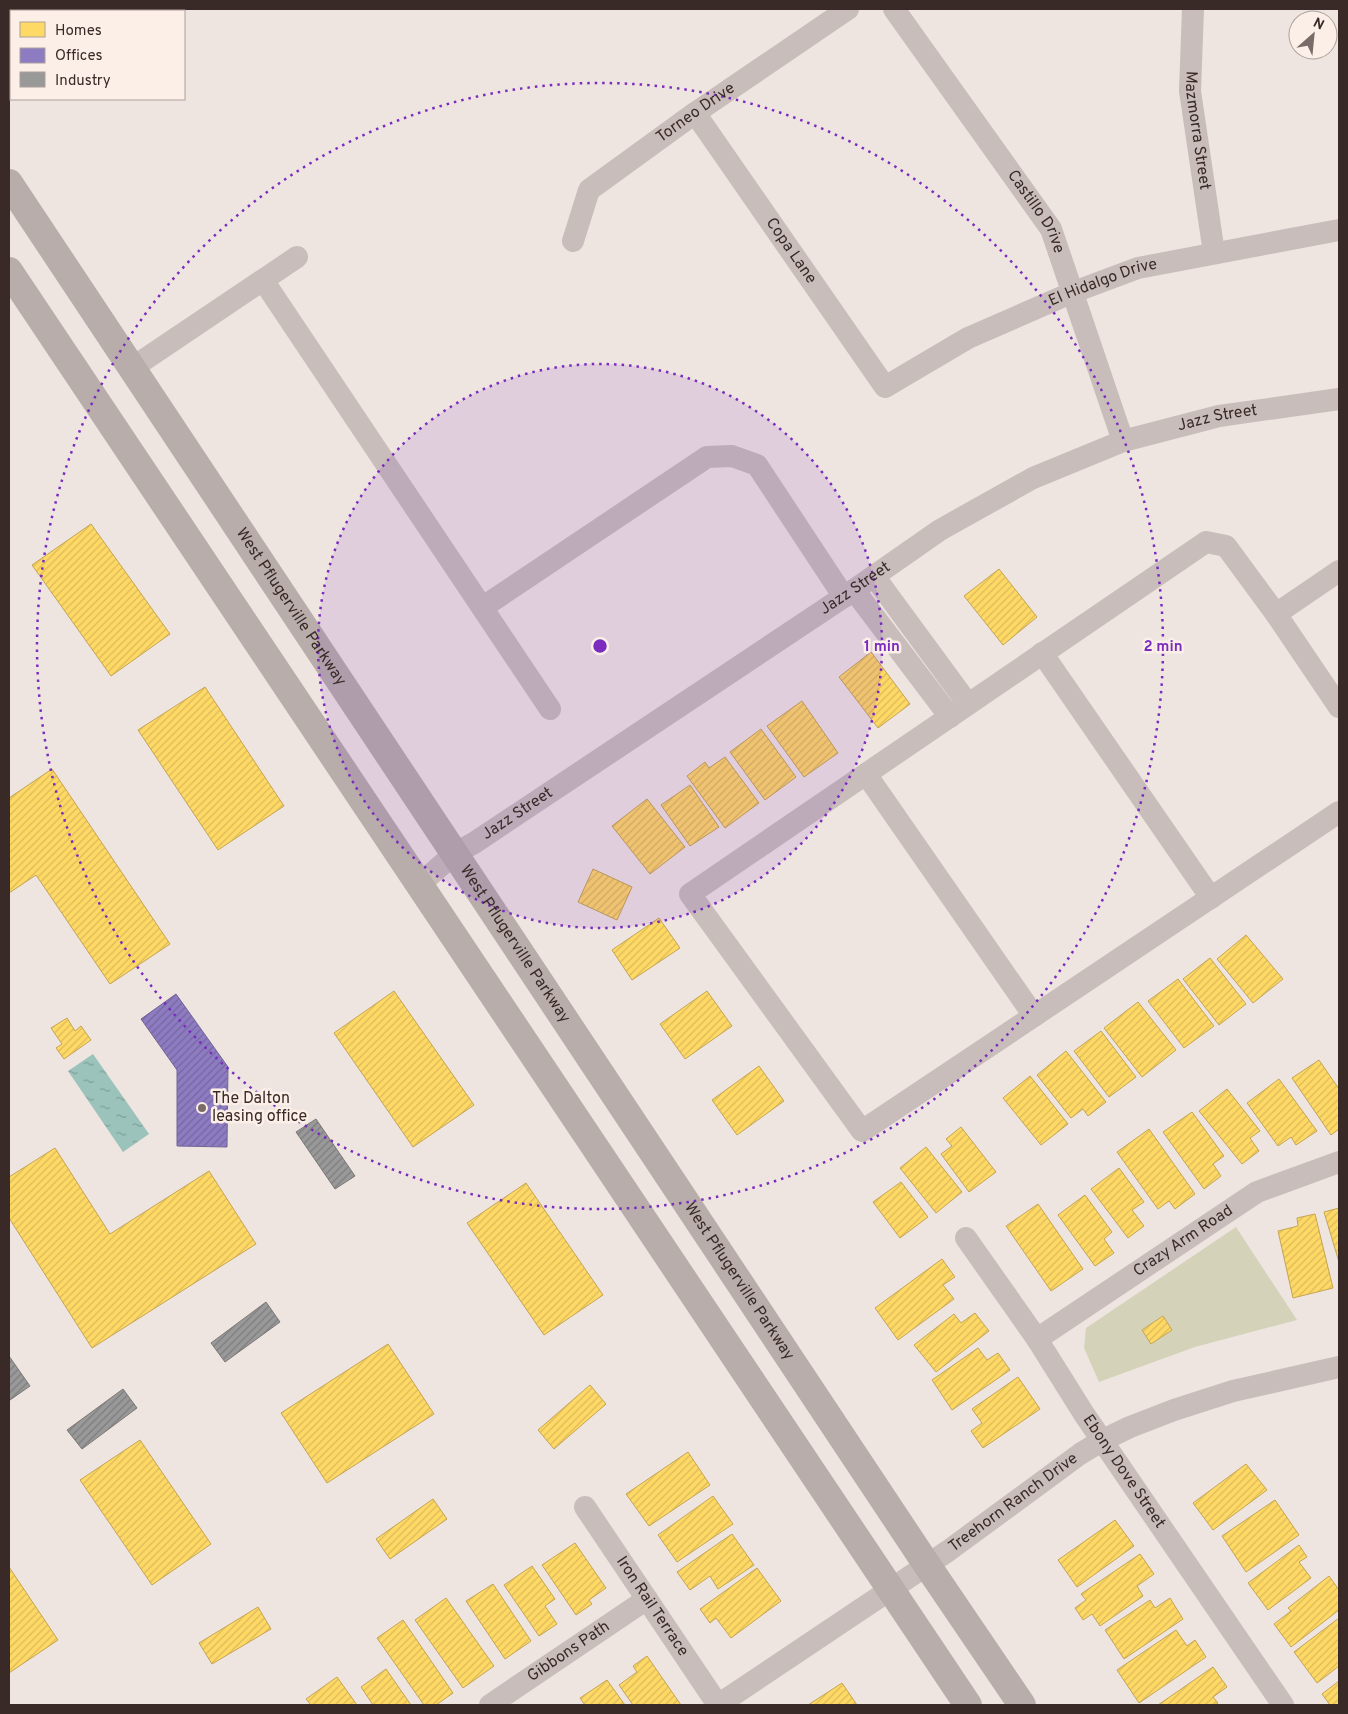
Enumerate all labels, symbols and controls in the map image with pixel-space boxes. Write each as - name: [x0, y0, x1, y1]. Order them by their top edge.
- legend: [10, 10, 185, 100]
- north arrow: [1288, 10, 1338, 60]
- text: N: [1310, 15, 1327, 35]
- text: Homes: [55, 22, 102, 41]
- text: Offices: [55, 47, 102, 66]
- street label: Mazmorra Street: [1180, 71, 1215, 191]
- text: Industry: [55, 72, 111, 91]
- street label: Torneo Drive: [652, 79, 739, 148]
- street label: Castillo Drive: [1002, 166, 1069, 256]
- street label: Copa Lane: [761, 214, 821, 288]
- street label: El Hidalgo Drive: [1046, 255, 1159, 311]
- street label: Jazz Street: [1175, 401, 1259, 436]
- street label: West Pflugerville Parkway: [231, 524, 350, 690]
- street label: Jazz Street: [816, 557, 895, 620]
- centre of rings: [591, 637, 609, 655]
- text: 1 min: [864, 638, 900, 657]
- text: 2 min: [1143, 638, 1183, 657]
- street label: Jazz Street: [478, 783, 557, 845]
- street label: West Pflugerville Parkway: [455, 862, 574, 1027]
- place label: The Dalton leasing office: [212, 1089, 307, 1127]
- marker: The Dalton leasing office: [196, 1102, 208, 1114]
- street label: West Pflugerville Parkway: [679, 1199, 798, 1364]
- street label: Crazy Arm Road: [1130, 1201, 1237, 1282]
- street label: Ebony Dove Street: [1078, 1411, 1169, 1532]
- street label: Treehorn Ranch Drive: [945, 1449, 1082, 1557]
- street label: Iron Rail Terrace: [611, 1553, 693, 1661]
- street label: Gibbons Path: [524, 1617, 614, 1687]

